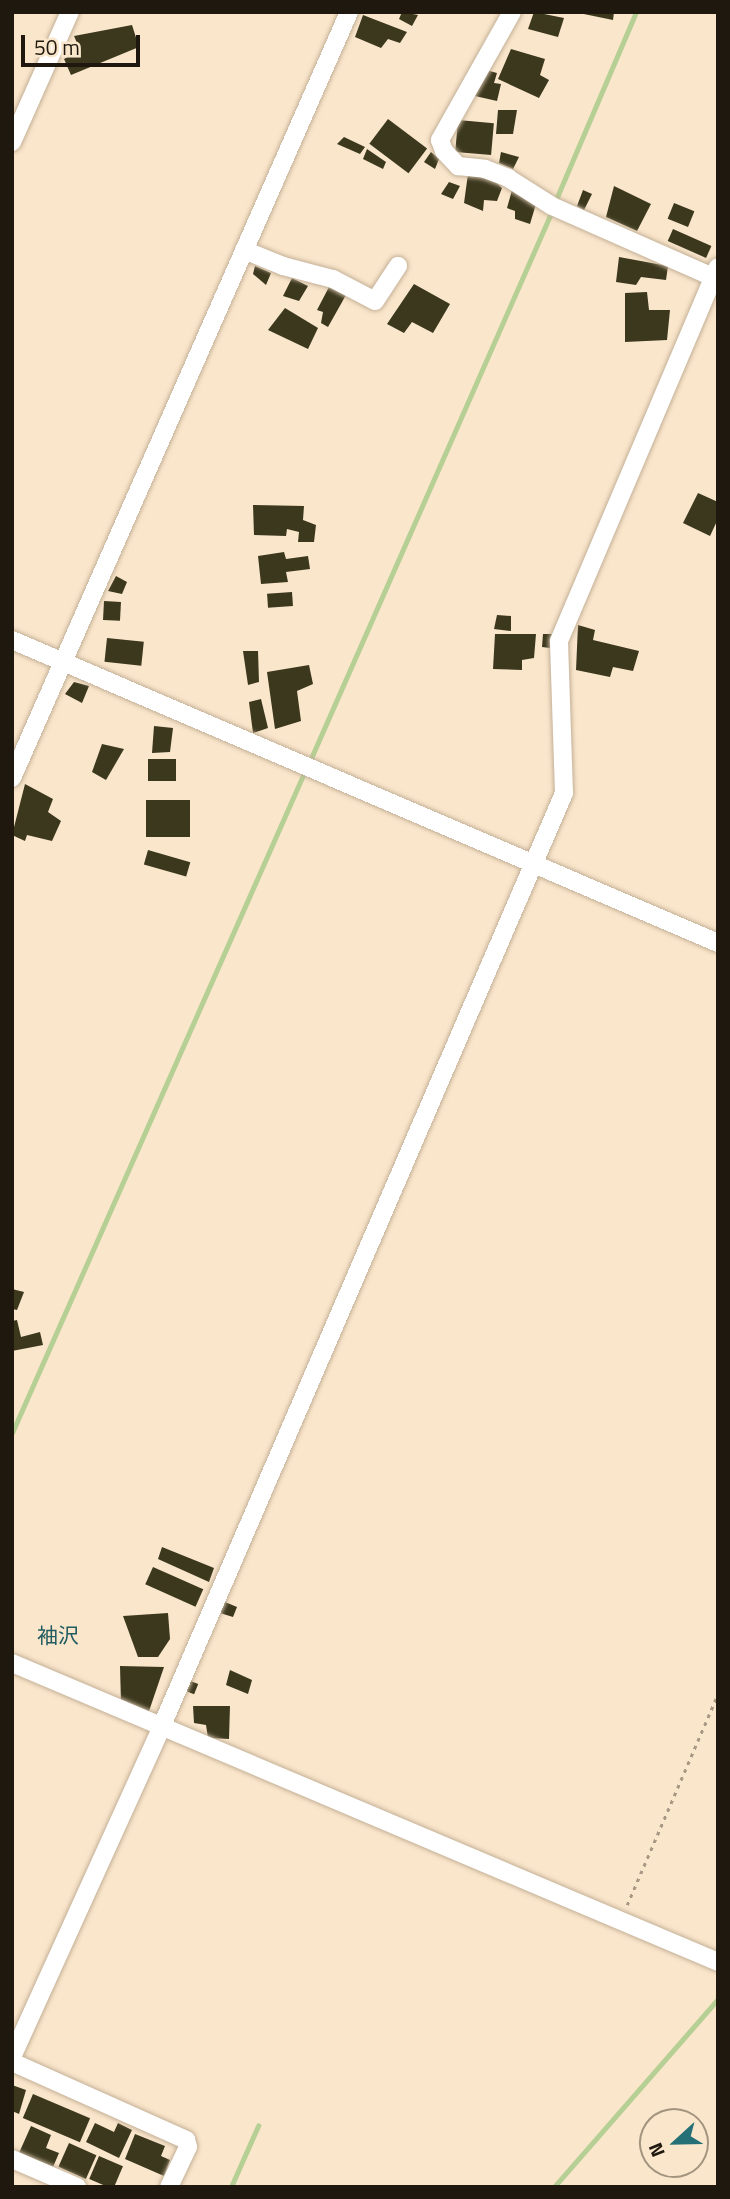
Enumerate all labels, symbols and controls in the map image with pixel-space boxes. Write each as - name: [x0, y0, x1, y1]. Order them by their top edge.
- scale bar: [24, 21, 144, 65]
- text: 50 m: [34, 31, 80, 63]
- district label: 袖沢: [37, 1622, 79, 1648]
- north arrow: [639, 2108, 709, 2178]
- text: N: [640, 2139, 672, 2162]

